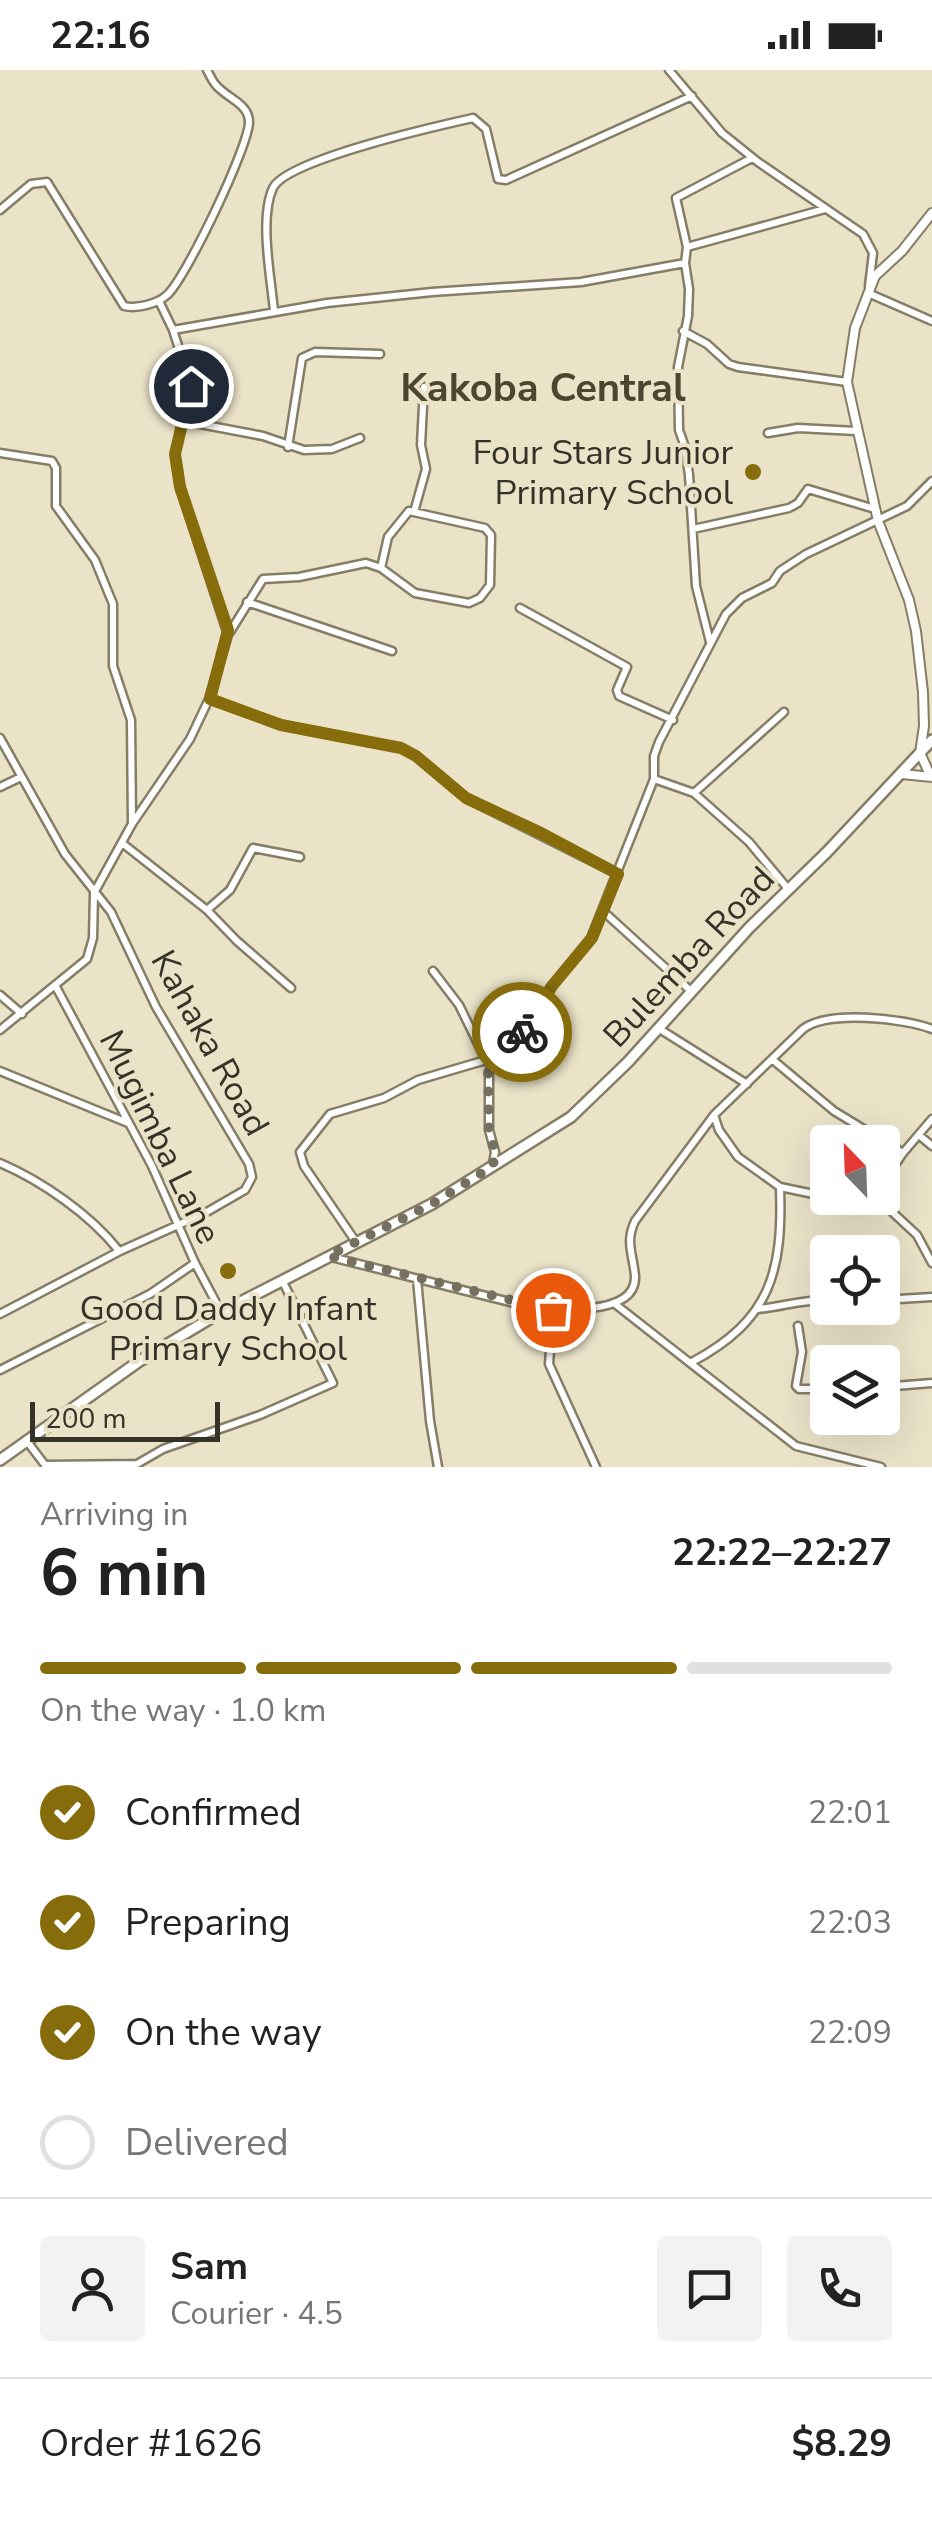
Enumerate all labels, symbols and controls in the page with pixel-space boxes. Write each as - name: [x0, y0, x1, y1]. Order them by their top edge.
- text: 22:16: [50, 10, 151, 61]
- pin: [149, 344, 234, 429]
- icon: home: [164, 359, 219, 414]
- district label: Kakoba Central: [400, 361, 686, 415]
- place label: Four Stars Junior Primary School: [472, 429, 734, 516]
- marker: Four Stars Junior Primary School: [742, 461, 764, 483]
- street label: Bulemba Road: [593, 856, 785, 1058]
- street label: Kahaka Road: [140, 942, 280, 1144]
- courier: [472, 982, 572, 1082]
- icon: bike: [495, 1005, 550, 1060]
- street label: Mugimba Lane: [88, 1022, 232, 1252]
- north arrow: [810, 1125, 900, 1215]
- map controls: [810, 1125, 900, 1435]
- button: locate: [810, 1235, 900, 1325]
- marker: Good Daddy Infant Primary School: [217, 1260, 239, 1282]
- pin: [511, 1268, 596, 1353]
- icon: bag: [526, 1283, 581, 1338]
- place label: Good Daddy Infant Primary School: [79, 1285, 377, 1372]
- button: layers: [810, 1345, 900, 1435]
- scale bar: [30, 1397, 220, 1442]
- text: 200 m: [45, 1400, 127, 1438]
- text: Arriving in: [40, 1493, 188, 1536]
- text: 22:22–22:27: [672, 1527, 892, 1578]
- text: 6 min: [40, 1529, 208, 1618]
- text: On the way · 1.0 km: [40, 1689, 326, 1732]
- icon: check: [40, 1785, 95, 1840]
- text: Confirmed: [125, 1787, 302, 1838]
- text: 22:01: [808, 1791, 892, 1834]
- icon: check: [40, 1895, 95, 1950]
- text: Preparing: [125, 1897, 291, 1948]
- text: 22:03: [808, 1901, 892, 1944]
- icon: check: [40, 2005, 95, 2060]
- text: On the way: [125, 2007, 321, 2058]
- text: 22:09: [808, 2011, 892, 2054]
- text: Delivered: [125, 2117, 289, 2168]
- button: person: [40, 2236, 145, 2341]
- button: chat: [657, 2236, 762, 2341]
- button: phone: [787, 2236, 892, 2341]
- text: Sam: [170, 2241, 248, 2292]
- text: Courier · 4.5: [170, 2292, 343, 2335]
- text: Order #1626: [40, 2418, 262, 2469]
- text: $8.29: [791, 2418, 892, 2469]

